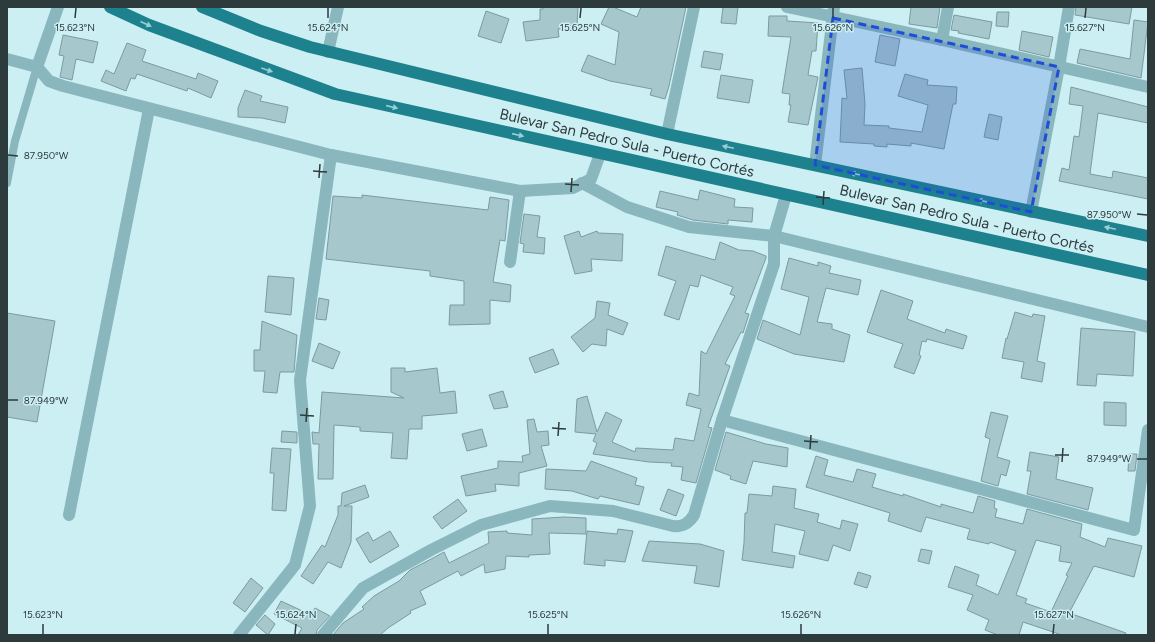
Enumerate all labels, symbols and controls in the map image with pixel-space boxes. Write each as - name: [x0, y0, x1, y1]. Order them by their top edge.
- text: 15.623°N: [55, 21, 95, 34]
- one-way arrow: [140, 21, 152, 27]
- text: 15.624°N: [308, 21, 348, 34]
- text: 15.625°N: [560, 21, 600, 34]
- text: 15.626°N: [813, 21, 853, 34]
- text: 15.627°N: [1065, 21, 1105, 34]
- one-way arrow: [262, 67, 274, 73]
- one-way arrow: [385, 104, 398, 110]
- street label: Bulevar San Pedro Sula - Puerto Cortés: [498, 105, 756, 181]
- one-way arrow: [512, 133, 525, 139]
- one-way arrow: [722, 144, 735, 150]
- text: 87.950°W: [24, 149, 69, 162]
- one-way arrow: [849, 170, 862, 176]
- street label: Bulevar San Pedro Sula - Puerto Cortés: [838, 181, 1096, 257]
- one-way arrow: [976, 198, 989, 204]
- text: 87.950°W: [1087, 208, 1132, 221]
- one-way arrow: [1104, 225, 1116, 231]
- text: 87.949°W: [24, 394, 69, 407]
- text: 87.949°W: [1087, 452, 1132, 465]
- text: 15.623°N: [23, 608, 63, 621]
- text: 15.624°N: [276, 608, 316, 621]
- text: 15.625°N: [528, 608, 568, 621]
- text: 15.626°N: [781, 608, 821, 621]
- text: 15.627°N: [1034, 608, 1074, 621]

